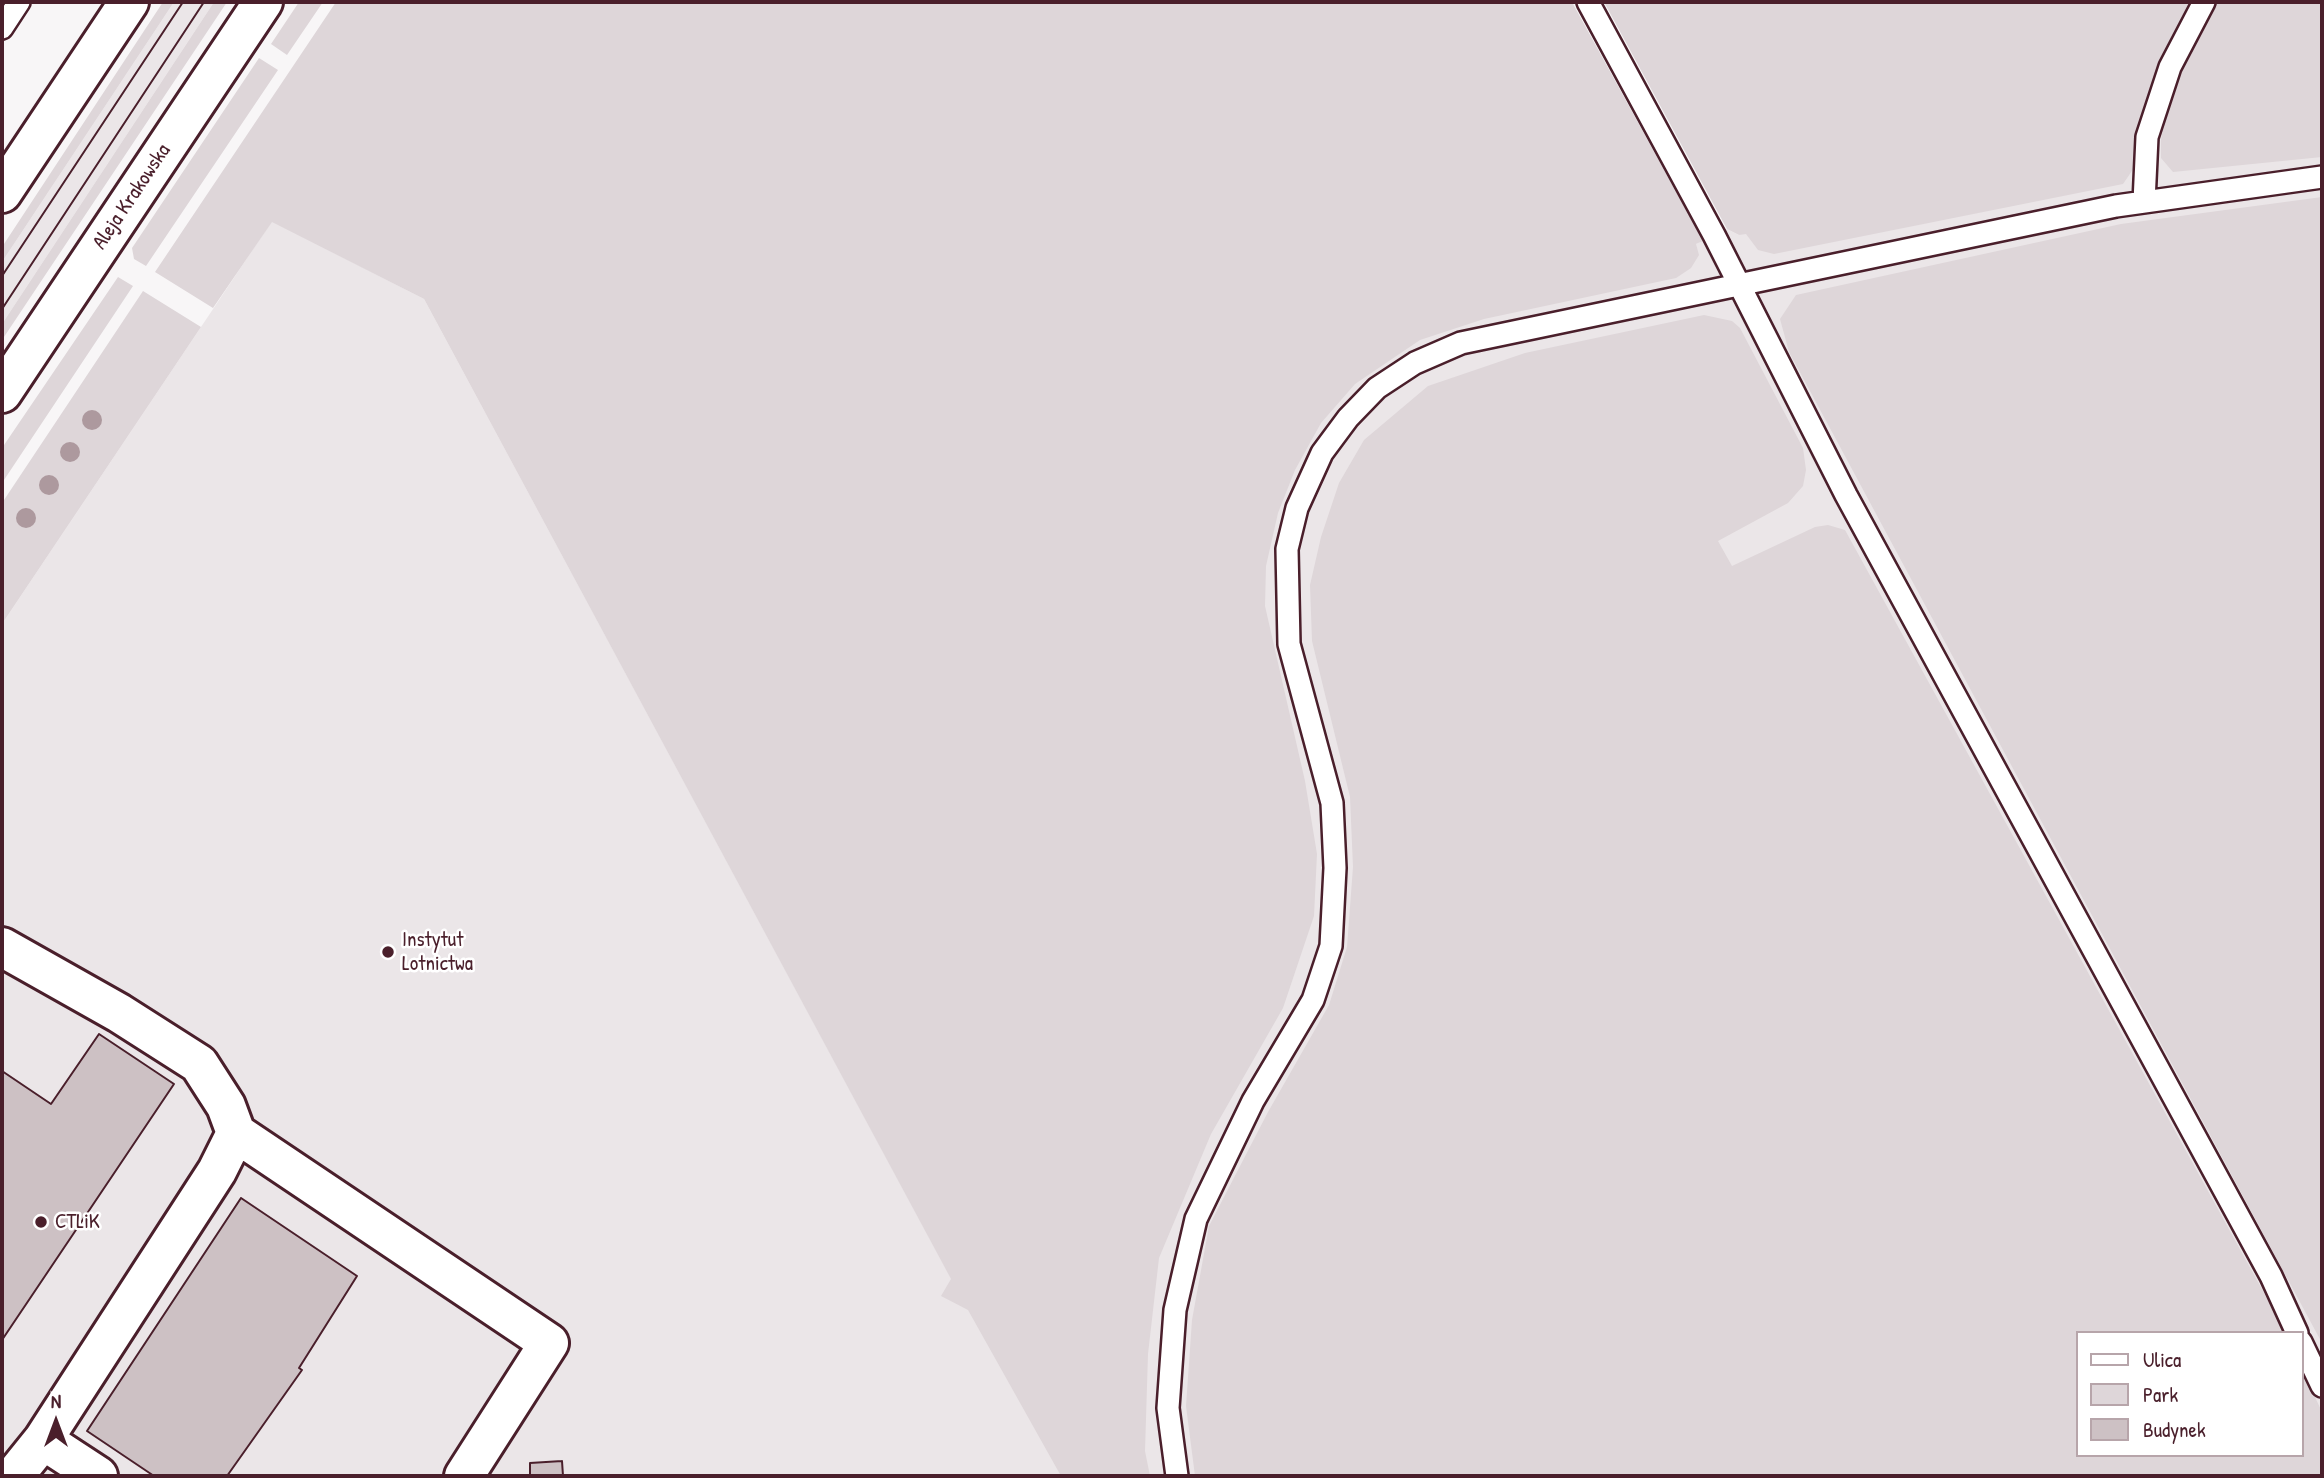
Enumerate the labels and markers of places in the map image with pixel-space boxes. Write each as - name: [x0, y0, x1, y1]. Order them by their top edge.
- place label: Instytut Lotnictwa: [402, 927, 473, 977]
- marker: Instytut Lotnictwa: [380, 944, 396, 960]
- place label: CTLiK: [55, 1209, 100, 1235]
- marker: CTLiK: [33, 1214, 49, 1230]

